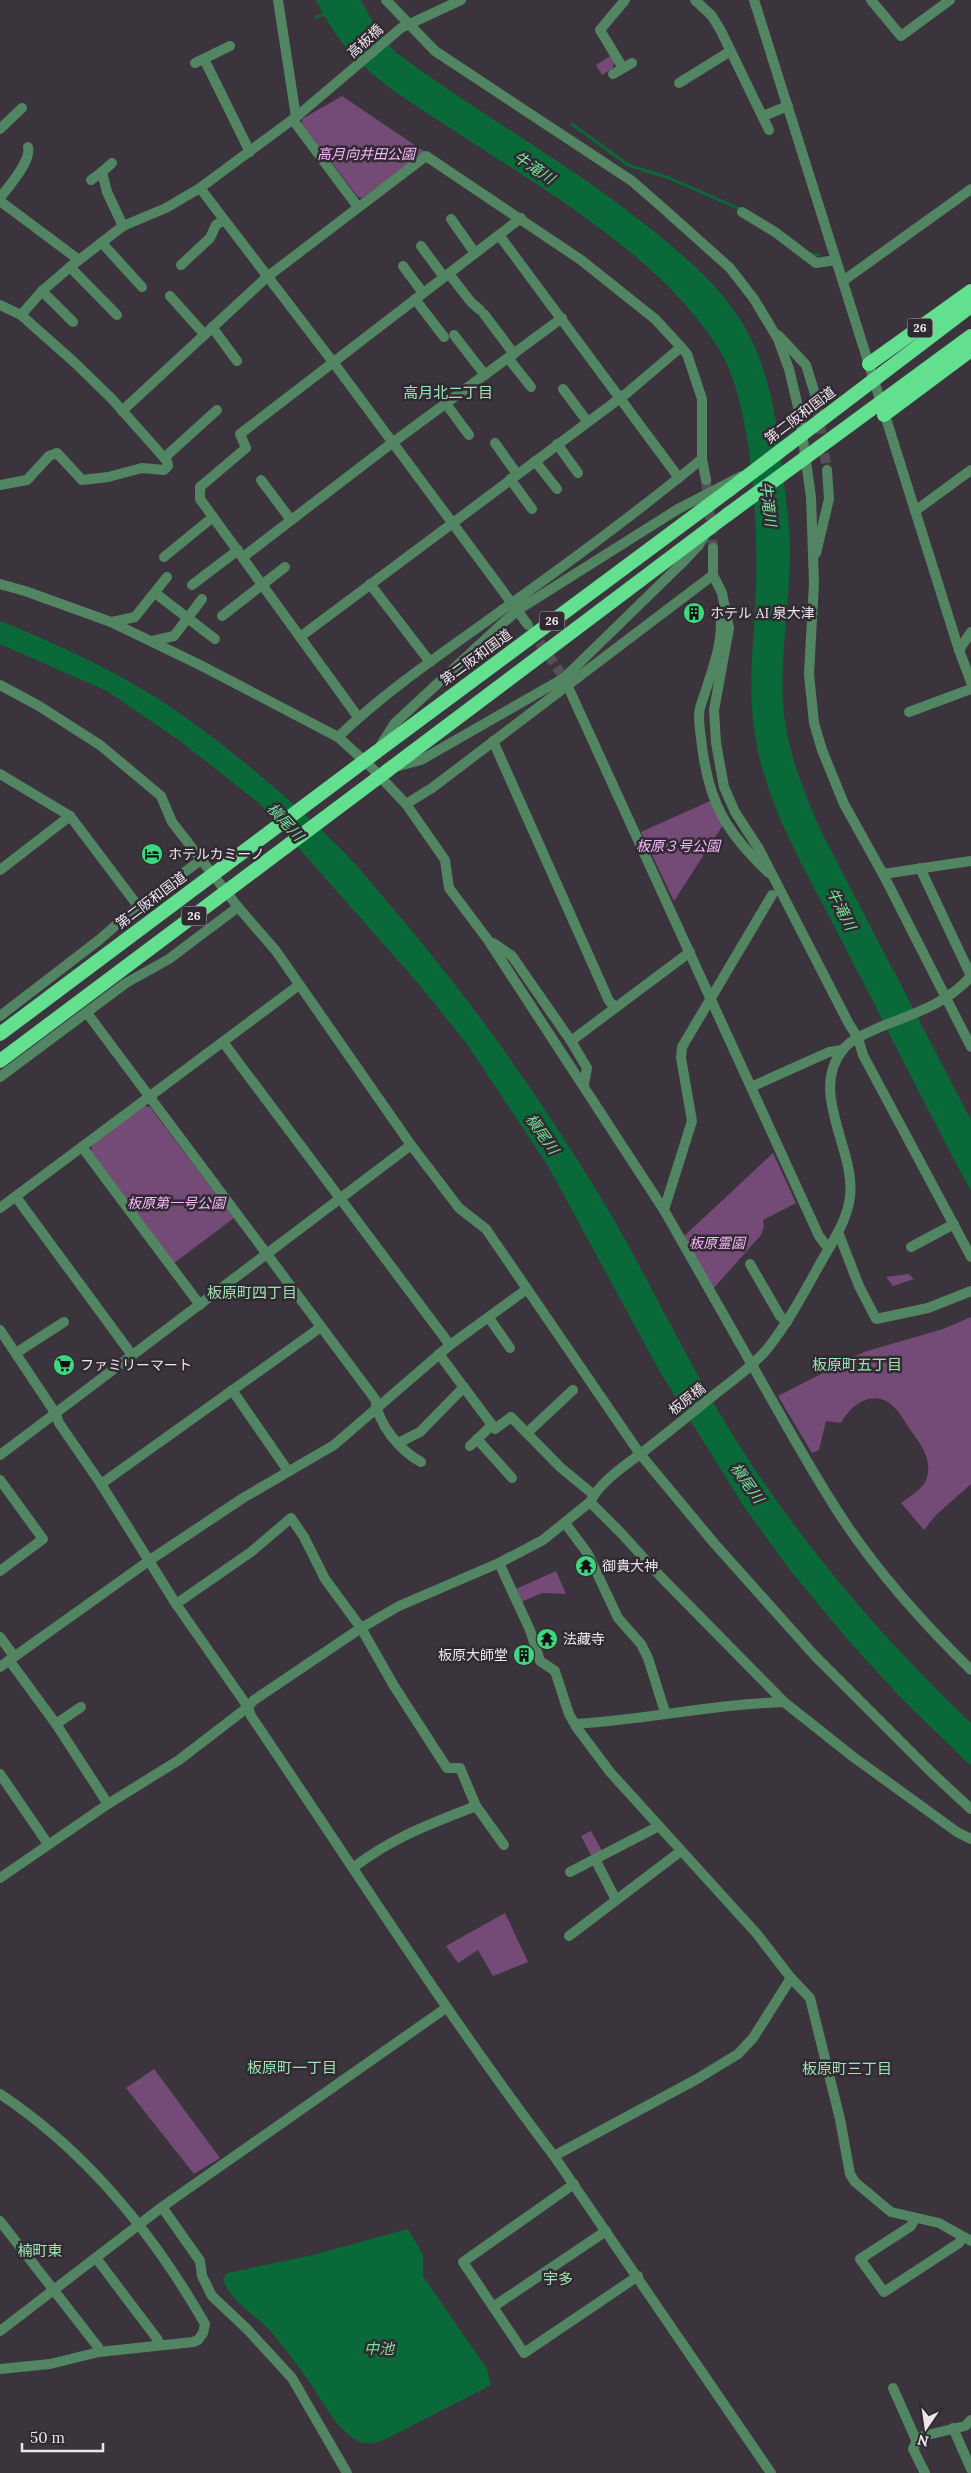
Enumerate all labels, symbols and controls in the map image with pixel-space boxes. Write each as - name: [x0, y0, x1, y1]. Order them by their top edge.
- street label: 高板橋: [343, 20, 387, 62]
- park label: 高月向井田公園: [317, 145, 417, 163]
- water label: 牛滝川: [510, 147, 560, 189]
- road number: 26: [908, 318, 932, 338]
- district label: 高月北二丁目: [403, 383, 493, 402]
- street label: 第二阪和国道: [761, 383, 839, 447]
- water label: 牛滝川: [756, 480, 781, 529]
- building icon: ホテル AI 泉大津: [682, 601, 706, 625]
- place label: ホテル AI 泉大津: [710, 604, 815, 622]
- road number: 26: [540, 612, 564, 630]
- street label: 第二阪和国道: [437, 625, 515, 689]
- water label: 槇尾川: [263, 799, 309, 846]
- park label: 板原３号公園: [636, 837, 722, 855]
- hotel icon: ホテルカミーノ: [140, 842, 164, 866]
- place label: ホテルカミーノ: [168, 845, 265, 863]
- street label: 第二阪和国道: [112, 868, 190, 932]
- water label: 牛滝川: [823, 884, 861, 935]
- road number: 26: [182, 906, 206, 926]
- water label: 槇尾川: [522, 1110, 564, 1159]
- park label: 板原第一号公園: [127, 1194, 227, 1212]
- park label: 板原霊園: [689, 1234, 747, 1252]
- district label: 板原町四丁目: [207, 1283, 297, 1302]
- supermarket icon: ファミリーマート: [52, 1353, 76, 1377]
- district label: 板原町五丁目: [812, 1355, 902, 1374]
- place label: ファミリーマート: [80, 1356, 192, 1374]
- street label: 板原橋: [665, 1379, 709, 1419]
- water label: 槇尾川: [727, 1459, 769, 1508]
- temple icon: 御貴大神: [574, 1554, 598, 1578]
- place label: 御貴大神: [602, 1557, 658, 1575]
- temple icon: 法藏寺: [535, 1627, 559, 1651]
- place label: 法藏寺: [563, 1630, 605, 1648]
- building icon: 板原大師堂: [512, 1643, 536, 1667]
- place label: 板原大師堂: [438, 1646, 508, 1664]
- district label: 板原町一丁目: [247, 2058, 337, 2077]
- district label: 板原町三丁目: [802, 2059, 892, 2078]
- district label: 楠町東: [17, 2241, 63, 2260]
- district label: 宇多: [543, 2269, 573, 2288]
- water label: 中池: [364, 2339, 396, 2358]
- north arrow: [901, 2403, 951, 2453]
- scale bar: [22, 2420, 104, 2452]
- text: 50 m: [30, 2428, 65, 2447]
- text: N: [916, 2431, 930, 2451]

